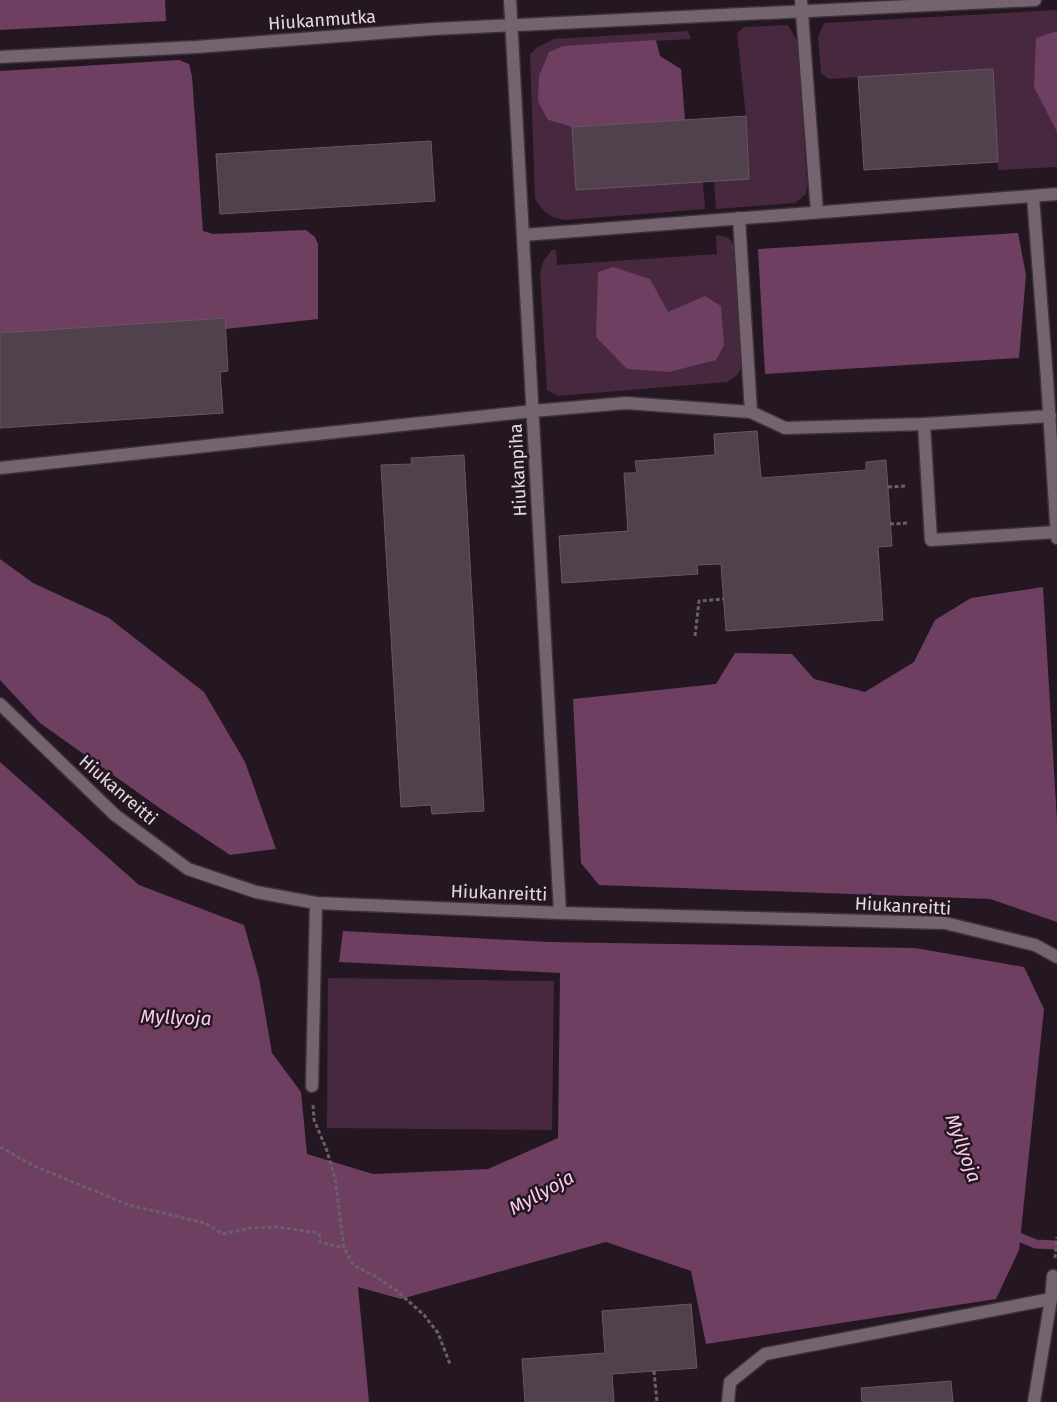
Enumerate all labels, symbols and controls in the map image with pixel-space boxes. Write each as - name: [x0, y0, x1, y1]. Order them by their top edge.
- street label: Hiukanmutka: [267, 5, 377, 35]
- street label: Hiukanpiha: [505, 423, 531, 517]
- street label: Hiukanreitti: [74, 750, 162, 830]
- street label: Hiukanreitti: [450, 880, 548, 906]
- street label: Hiukanreitti: [854, 892, 952, 920]
- water label: Myllyoja: [140, 1005, 212, 1030]
- water label: Myllyoja: [941, 1111, 986, 1185]
- water label: Myllyoja: [505, 1165, 578, 1220]

